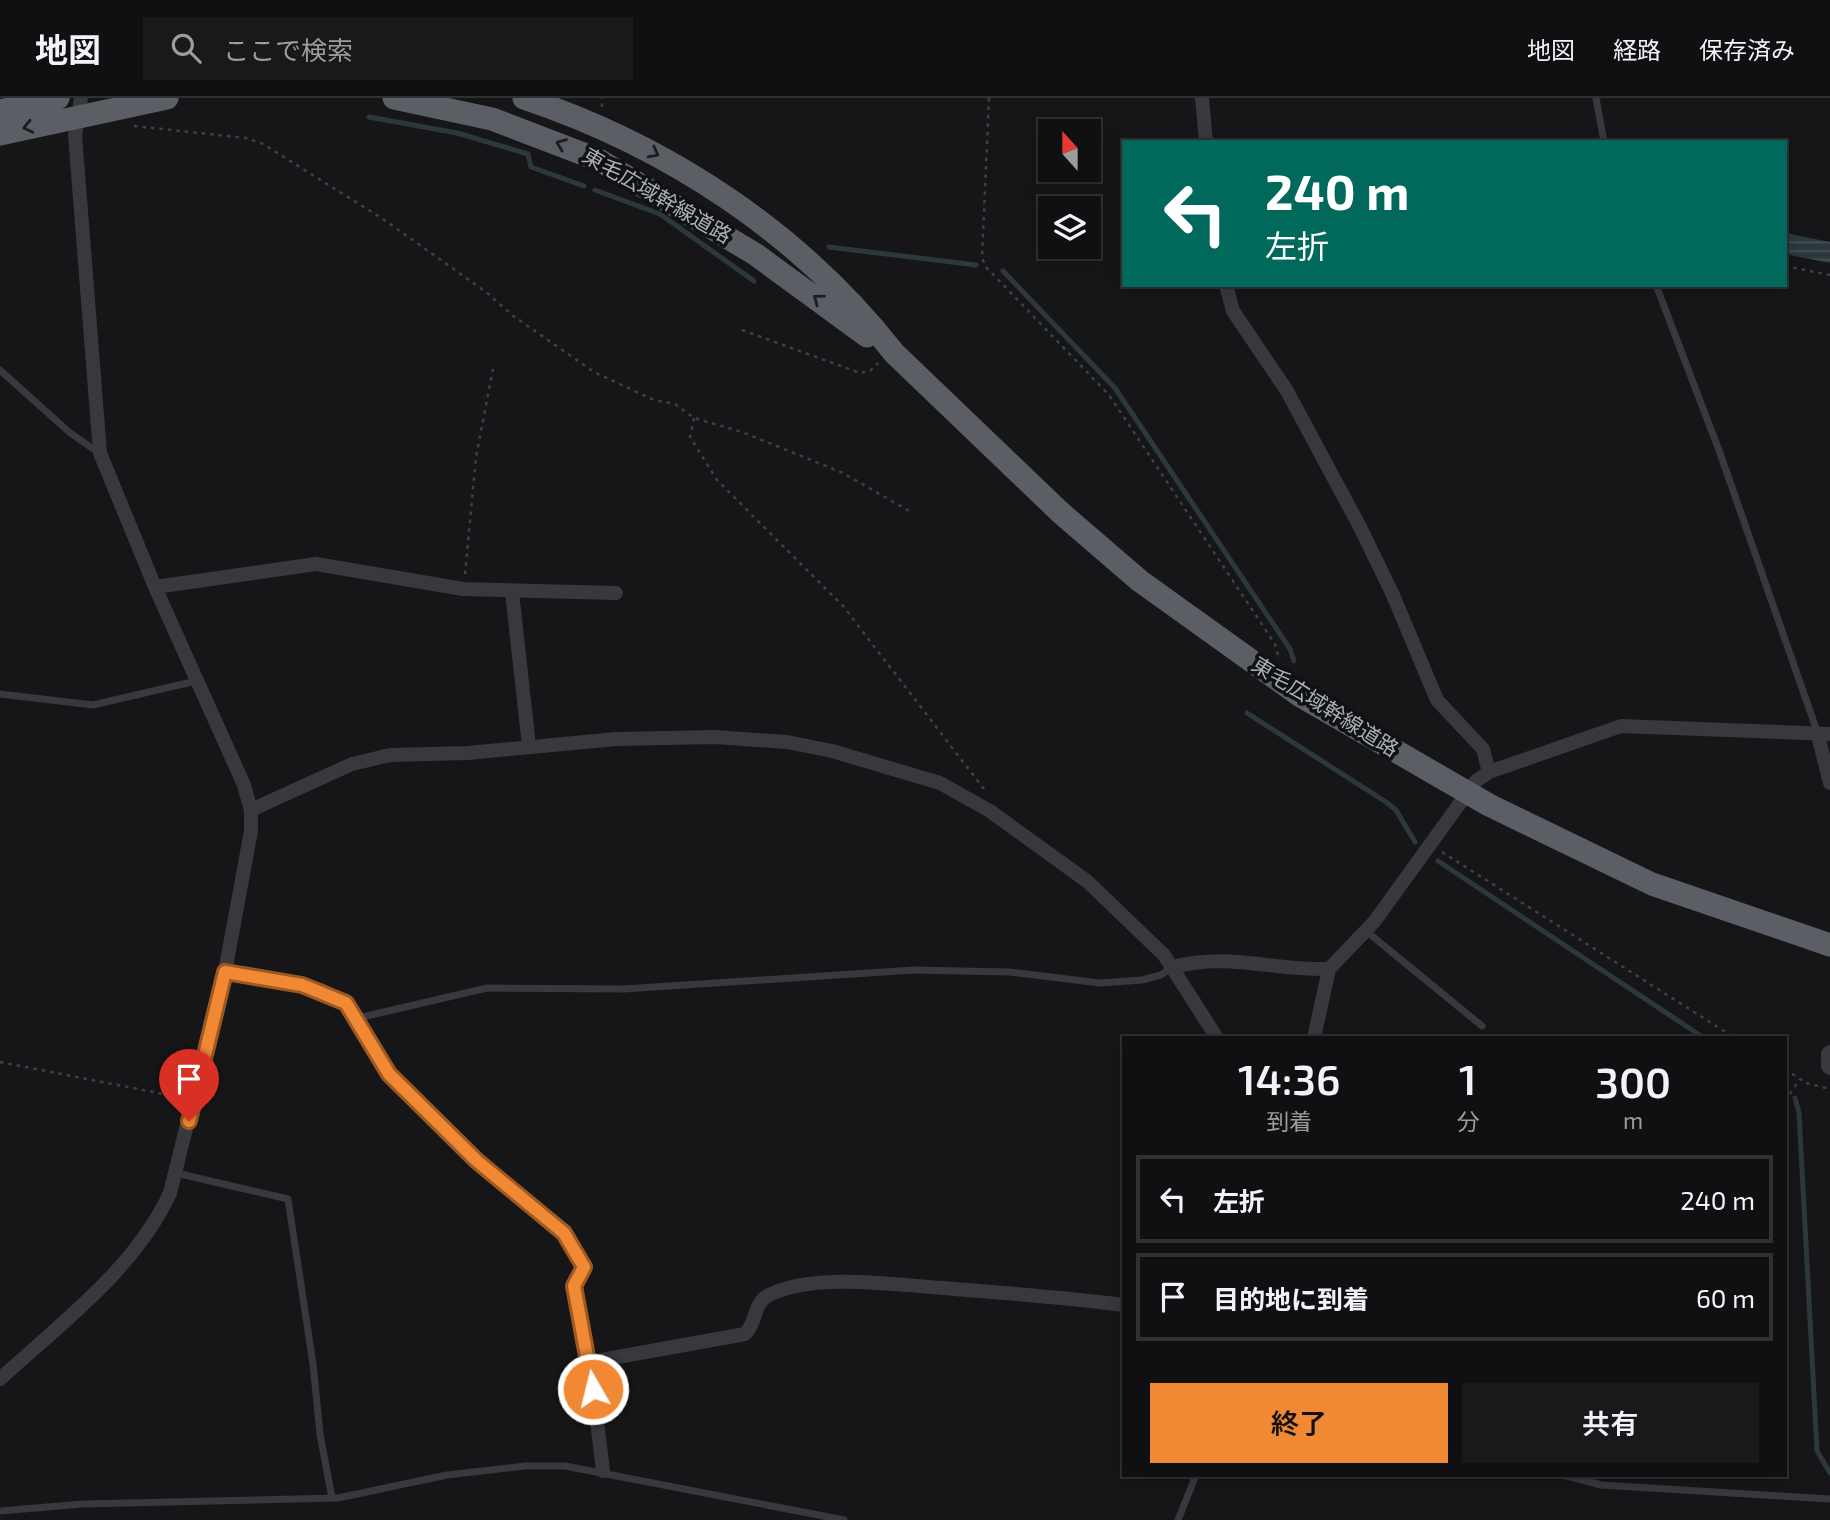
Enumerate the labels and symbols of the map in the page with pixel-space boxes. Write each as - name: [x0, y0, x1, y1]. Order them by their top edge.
- one-way arrow: [22, 119, 34, 134]
- north arrow: [1038, 119, 1101, 182]
- one-way arrow: [556, 138, 568, 152]
- street label: 東毛広域幹線道路: [579, 142, 737, 248]
- one-way arrow: [647, 145, 660, 158]
- one-way arrow: [813, 295, 826, 307]
- street label: 東毛広域幹線道路: [1248, 651, 1404, 761]
- pin: [159, 1049, 219, 1121]
- position arrow: [556, 1352, 630, 1426]

